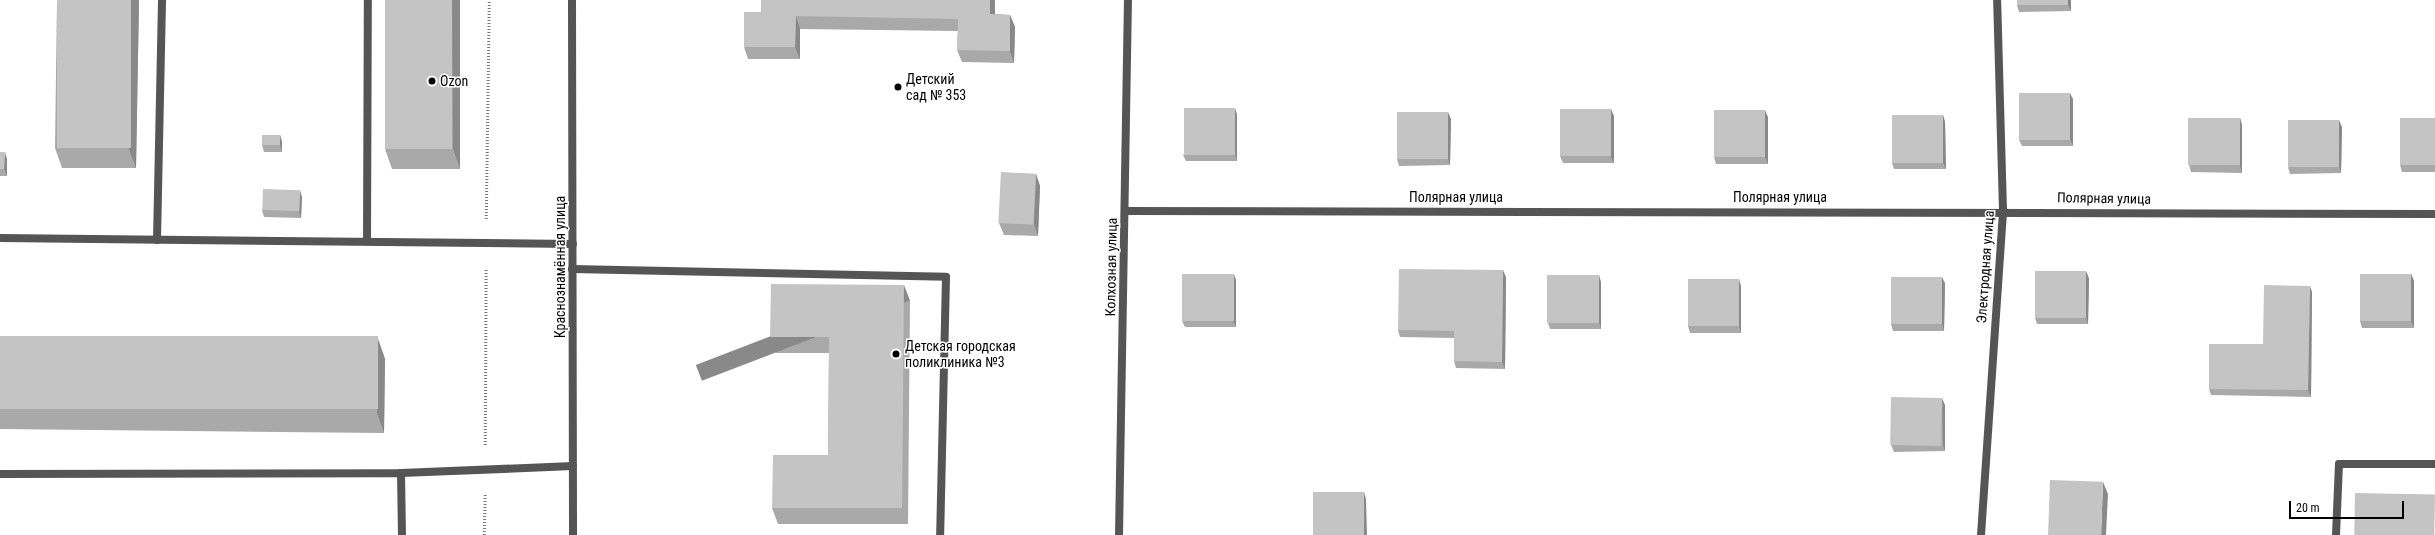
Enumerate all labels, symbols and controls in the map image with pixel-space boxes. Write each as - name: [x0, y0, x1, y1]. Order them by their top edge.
- place label: Детский сад № 353: [906, 71, 966, 104]
- place label: Ozon: [440, 73, 468, 89]
- marker: Ozon: [427, 76, 437, 86]
- marker: Детский сад № 353: [893, 82, 903, 92]
- street label: Полярная улица: [1409, 189, 1503, 205]
- street label: Полярная улица: [1733, 189, 1827, 205]
- street label: Полярная улица: [2057, 189, 2151, 207]
- street label: Краснознамённая улица: [552, 196, 568, 338]
- street label: Электродная улица: [1973, 210, 1997, 324]
- street label: Колхозная улица: [1102, 218, 1120, 316]
- place label: Детская городская поликлиника №3: [905, 338, 1016, 370]
- marker: Детская городская поликлиника №3: [890, 348, 902, 360]
- scale bar: [2291, 493, 2406, 519]
- text: 20 m: [2296, 501, 2320, 515]

